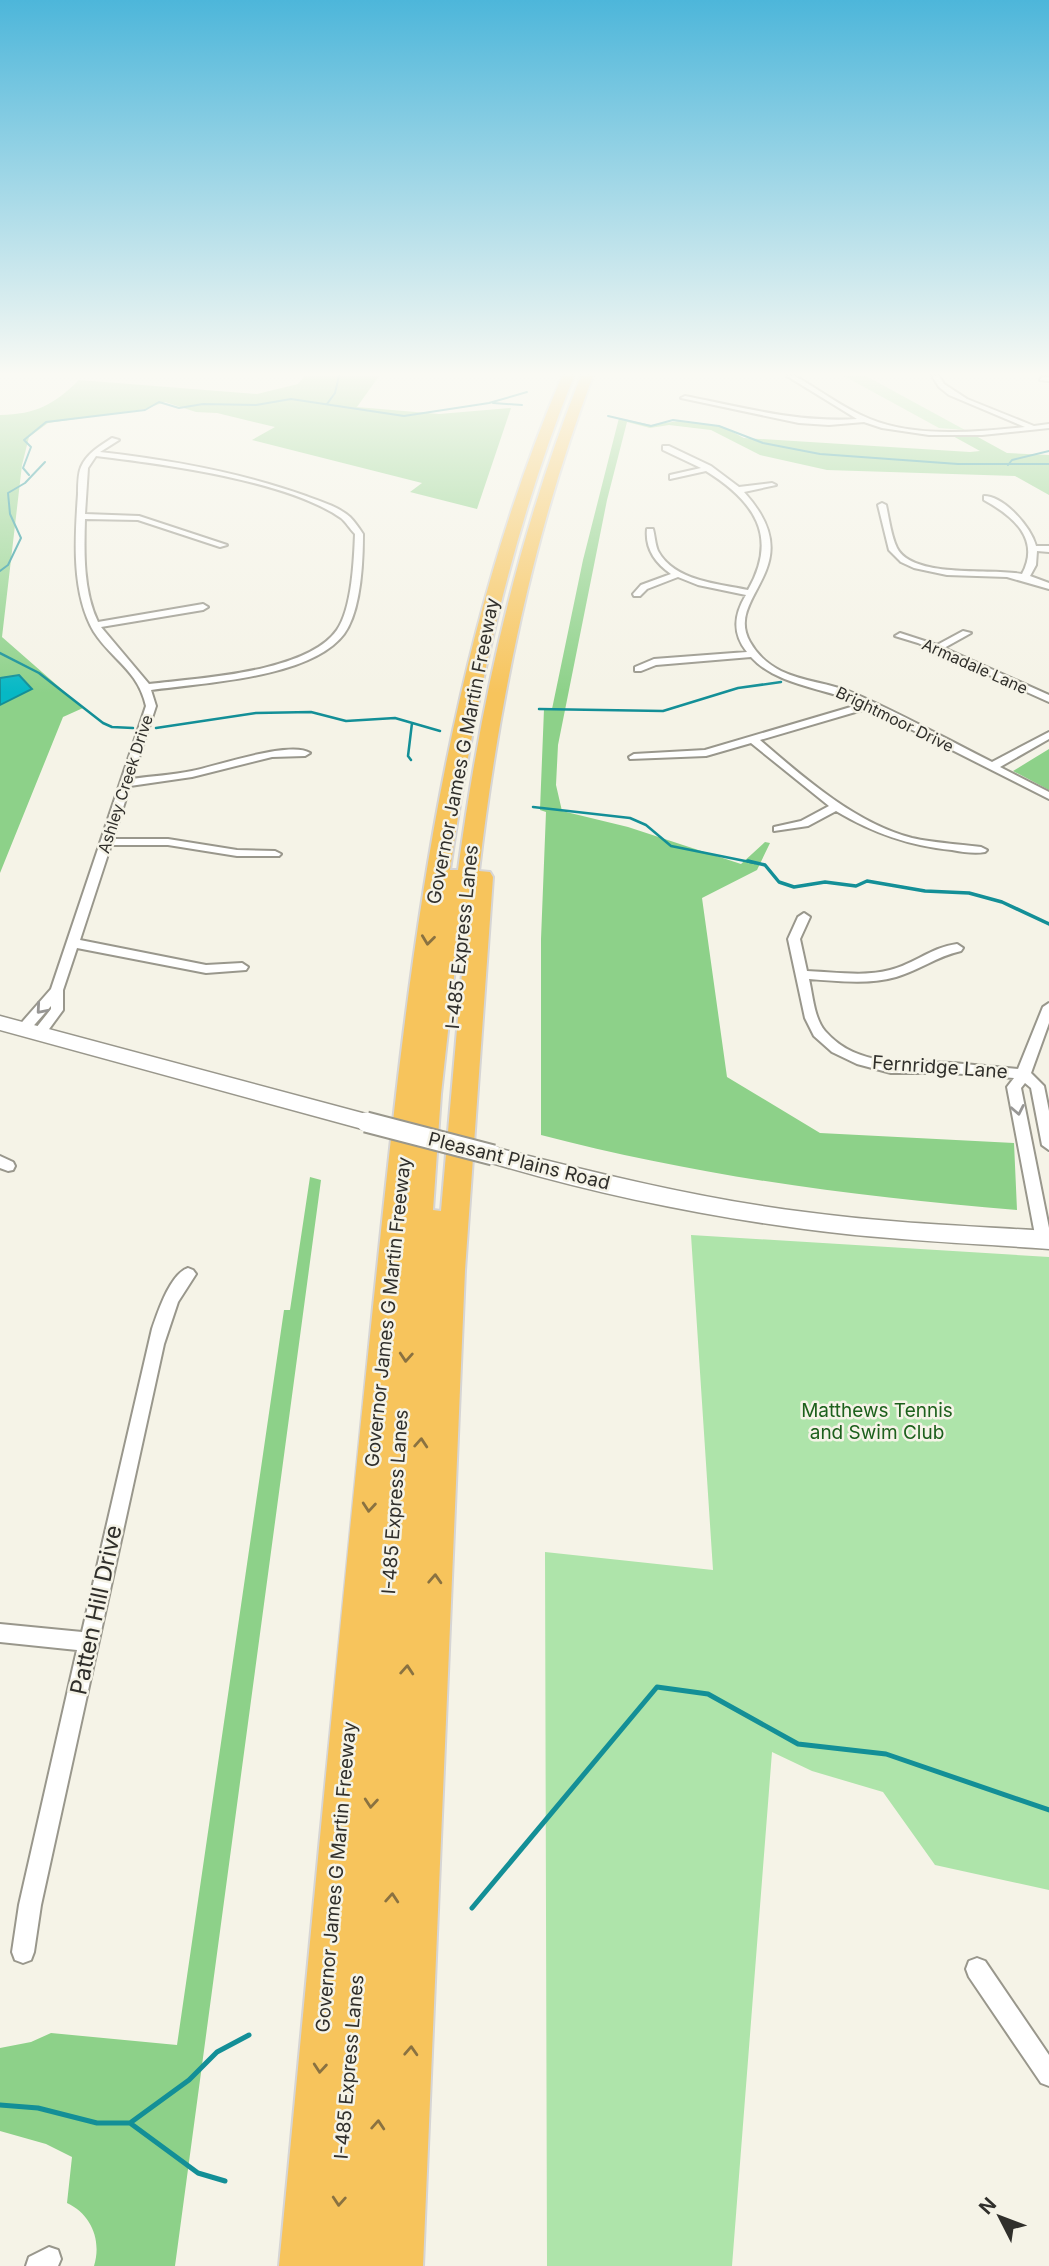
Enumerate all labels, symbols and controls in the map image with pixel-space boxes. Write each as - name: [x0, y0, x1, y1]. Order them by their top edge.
- street label: Governor James G Martin Freeway: [422, 595, 504, 906]
- street label: Armadale Lane: [919, 634, 1031, 698]
- street label: Brightmoor Drive: [833, 682, 957, 756]
- street label: Ashley Creek Drive: [93, 712, 157, 856]
- street label: I-485 Express Lanes: [441, 844, 483, 1030]
- one-way arrow: [420, 934, 435, 946]
- one-way arrow: [37, 1001, 49, 1014]
- street label: Fernridge Lane: [872, 1051, 1008, 1083]
- one-way arrow: [1010, 1104, 1025, 1116]
- street label: Pleasant Plains Road: [426, 1127, 612, 1195]
- street label: Governor James G Martin Freeway: [360, 1155, 416, 1468]
- one-way arrow: [399, 1351, 414, 1362]
- park label: Matthews Tennis and Swim Club: [801, 1399, 953, 1444]
- street label: I-485 Express Lanes: [377, 1409, 413, 1595]
- one-way arrow: [413, 1438, 428, 1449]
- one-way arrow: [362, 1502, 377, 1513]
- street label: Patten Hill Drive: [64, 1523, 128, 1697]
- one-way arrow: [427, 1573, 442, 1584]
- one-way arrow: [399, 1665, 414, 1676]
- street label: Governor James G Martin Freeway: [311, 1720, 361, 2033]
- one-way arrow: [364, 1798, 379, 1809]
- one-way arrow: [385, 1892, 400, 1903]
- street label: I-485 Express Lanes: [329, 1974, 369, 2160]
- one-way arrow: [404, 2045, 419, 2056]
- one-way arrow: [313, 2062, 328, 2073]
- one-way arrow: [370, 2119, 385, 2130]
- north arrow: [965, 2182, 1035, 2252]
- text: N: [974, 2193, 1001, 2219]
- one-way arrow: [332, 2196, 347, 2207]

